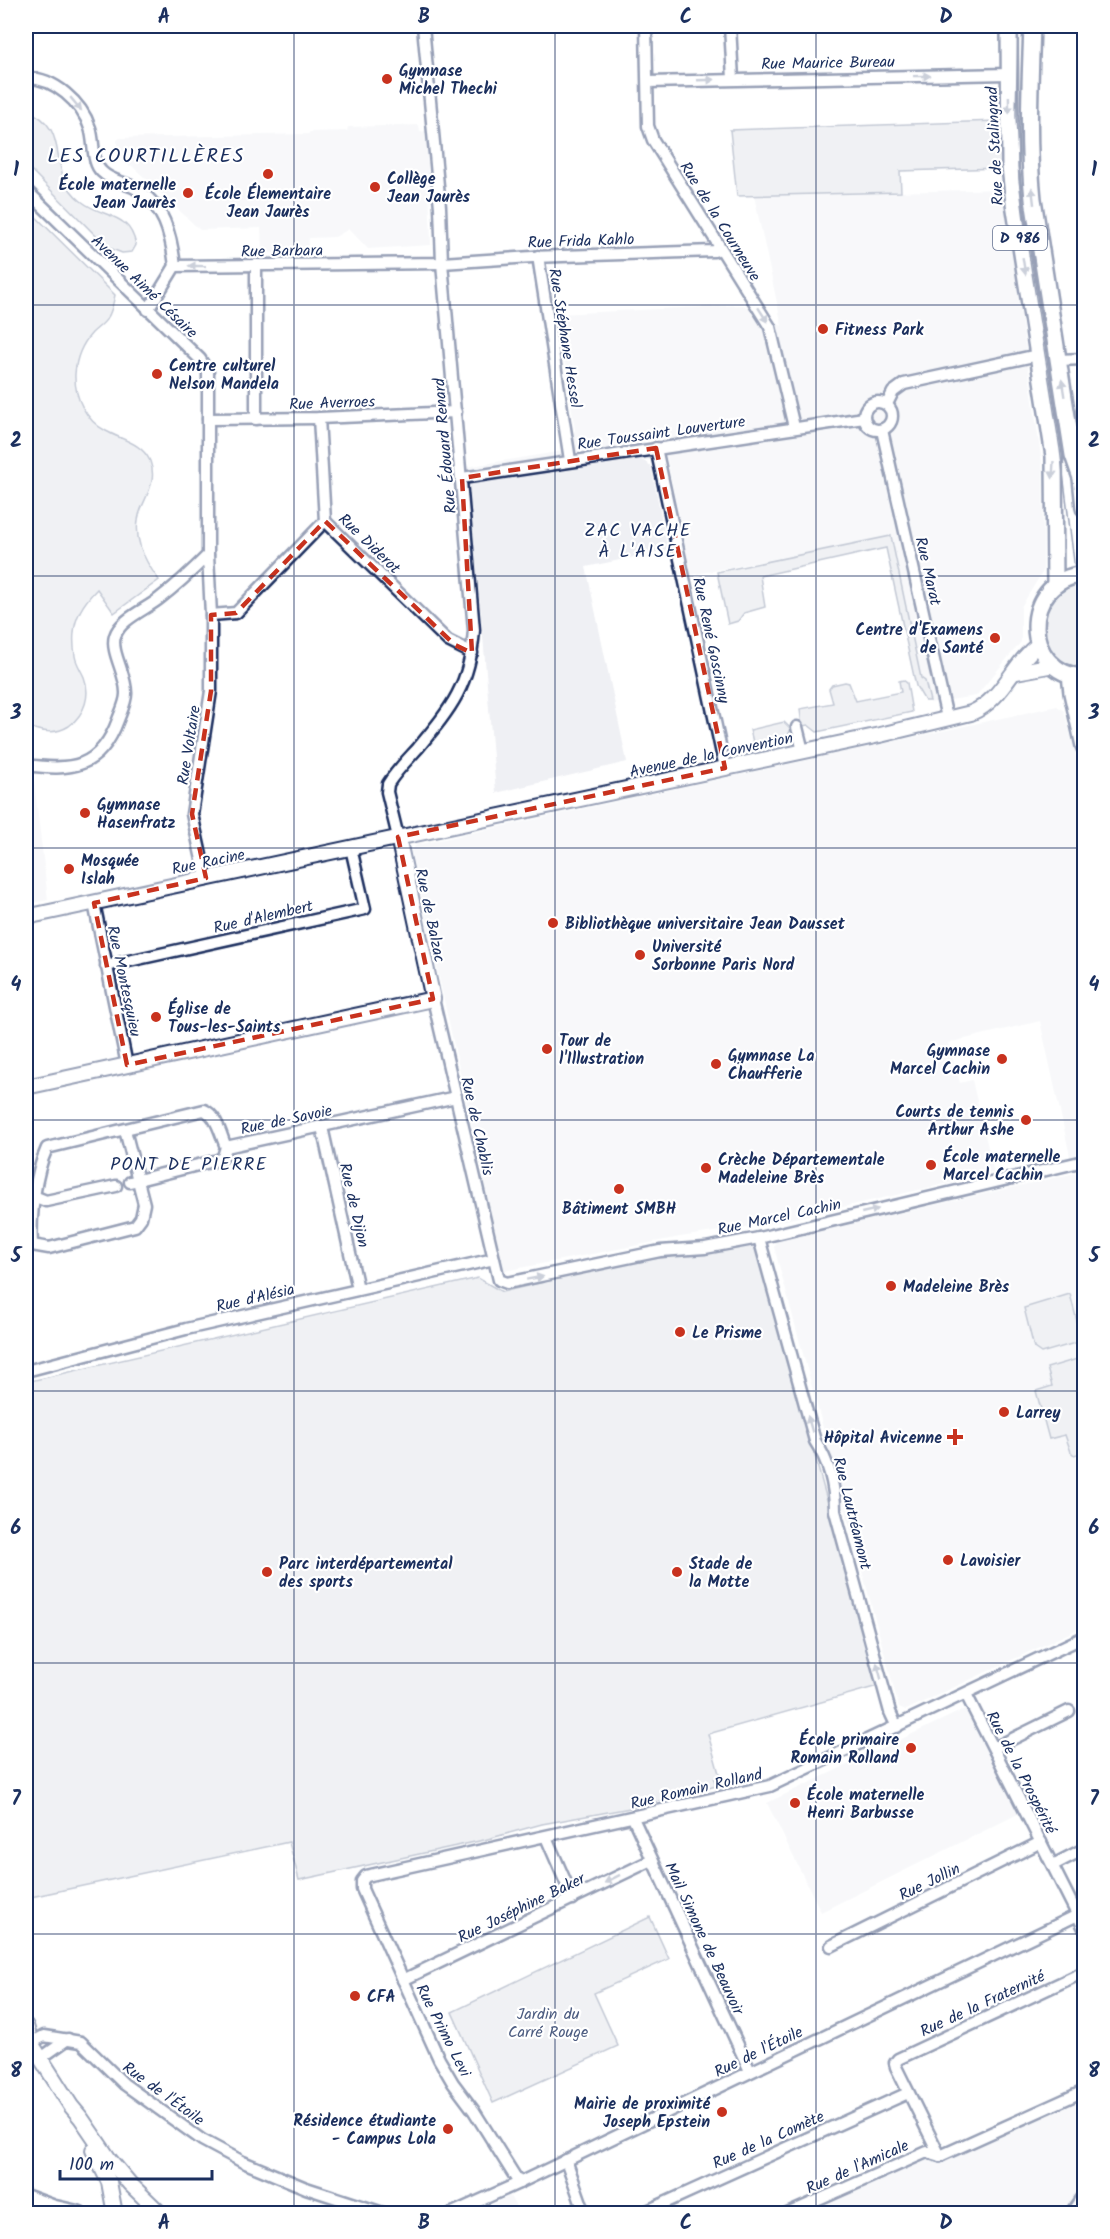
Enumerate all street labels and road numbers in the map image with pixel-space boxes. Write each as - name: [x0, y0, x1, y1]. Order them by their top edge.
- street label: Rue Maurice Bureau: [761, 50, 895, 77]
- street label: Rue de Stalingrad: [980, 85, 1011, 206]
- street label: Rue de la Courneuve: [673, 157, 767, 287]
- road number: D 986: [993, 226, 1047, 250]
- street label: Rue Frida Kahlo: [527, 227, 635, 256]
- street label: Avenue Aimé Césaire: [85, 229, 203, 345]
- street label: Rue Barbara: [241, 238, 323, 265]
- street label: Rue Stéphane Hessel: [541, 267, 588, 410]
- street label: Rue Édouard Renard: [427, 376, 464, 515]
- street label: Rue Averroes: [289, 389, 376, 417]
- street label: Rue Toussaint Louverture: [576, 409, 747, 458]
- street label: Rue Diderot: [332, 508, 407, 581]
- street label: Rue Marat: [908, 535, 948, 609]
- street label: Rue René Goscinny: [685, 575, 736, 706]
- street label: Rue Voltaire: [171, 704, 208, 787]
- street label: Avenue de la Convention: [627, 726, 795, 785]
- street label: Rue Racine: [169, 843, 247, 882]
- street label: Rue de Balzac: [407, 866, 452, 965]
- street label: Rue d'Alembert: [211, 894, 316, 941]
- street label: Rue Montesquieu: [100, 923, 148, 1040]
- street label: Rue de Chablis: [453, 1074, 500, 1178]
- street label: Rue de Savoie: [238, 1099, 335, 1142]
- street label: Rue de Dijon: [332, 1161, 375, 1250]
- street label: Rue Marcel Cachin: [715, 1192, 843, 1243]
- street label: Rue d'Alésia: [214, 1277, 297, 1320]
- street label: Rue Lautréamont: [825, 1454, 878, 1573]
- street label: Rue de la Prospérité: [979, 1707, 1063, 1839]
- street label: Rue Romain Rolland: [628, 1762, 766, 1817]
- street label: Rue Jollin: [895, 1857, 965, 1908]
- street label: Mail Simone de Beauvoir: [657, 1858, 751, 2021]
- street label: Rue Joséphine Baker: [454, 1866, 591, 1950]
- street label: Rue de la Fraternité: [916, 1964, 1050, 2044]
- street label: Rue Primo Levi: [409, 1980, 477, 2083]
- street label: Rue de l'Étoile: [710, 2020, 807, 2085]
- street label: Rue de l'Étoile: [117, 2056, 209, 2133]
- street label: Rue de la Comète: [709, 2105, 829, 2176]
- street label: Rue de l'Amicale: [802, 2133, 913, 2201]

